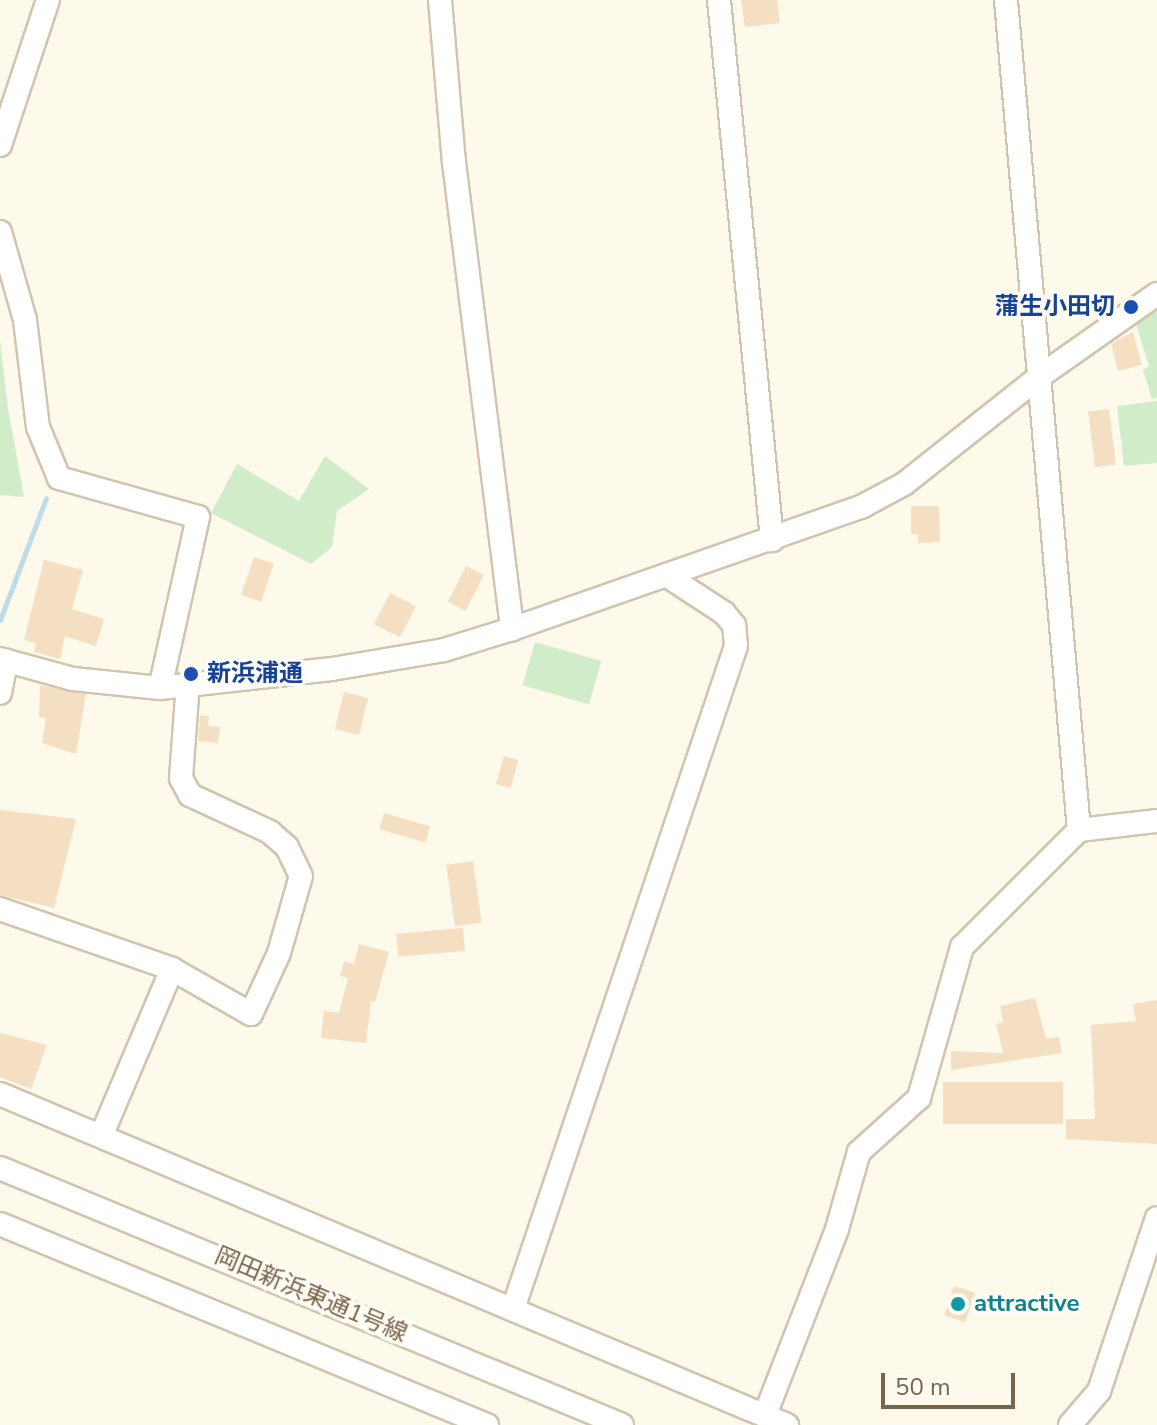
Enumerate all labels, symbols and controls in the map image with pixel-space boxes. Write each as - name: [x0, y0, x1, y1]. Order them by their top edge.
- place label: 蒲生小田切: [995, 293, 1115, 321]
- marker: 蒲生小田切: [1122, 298, 1140, 316]
- place label: 新浜浦通: [207, 660, 303, 688]
- marker: 新浜浦通: [182, 665, 200, 683]
- street label: 岡田新浜東通1号線: [210, 1241, 412, 1349]
- place label: attractive: [974, 1290, 1079, 1318]
- marker: attractive: [949, 1295, 967, 1313]
- scale bar: [885, 1357, 1019, 1407]
- text: 50 m: [895, 1371, 951, 1403]

